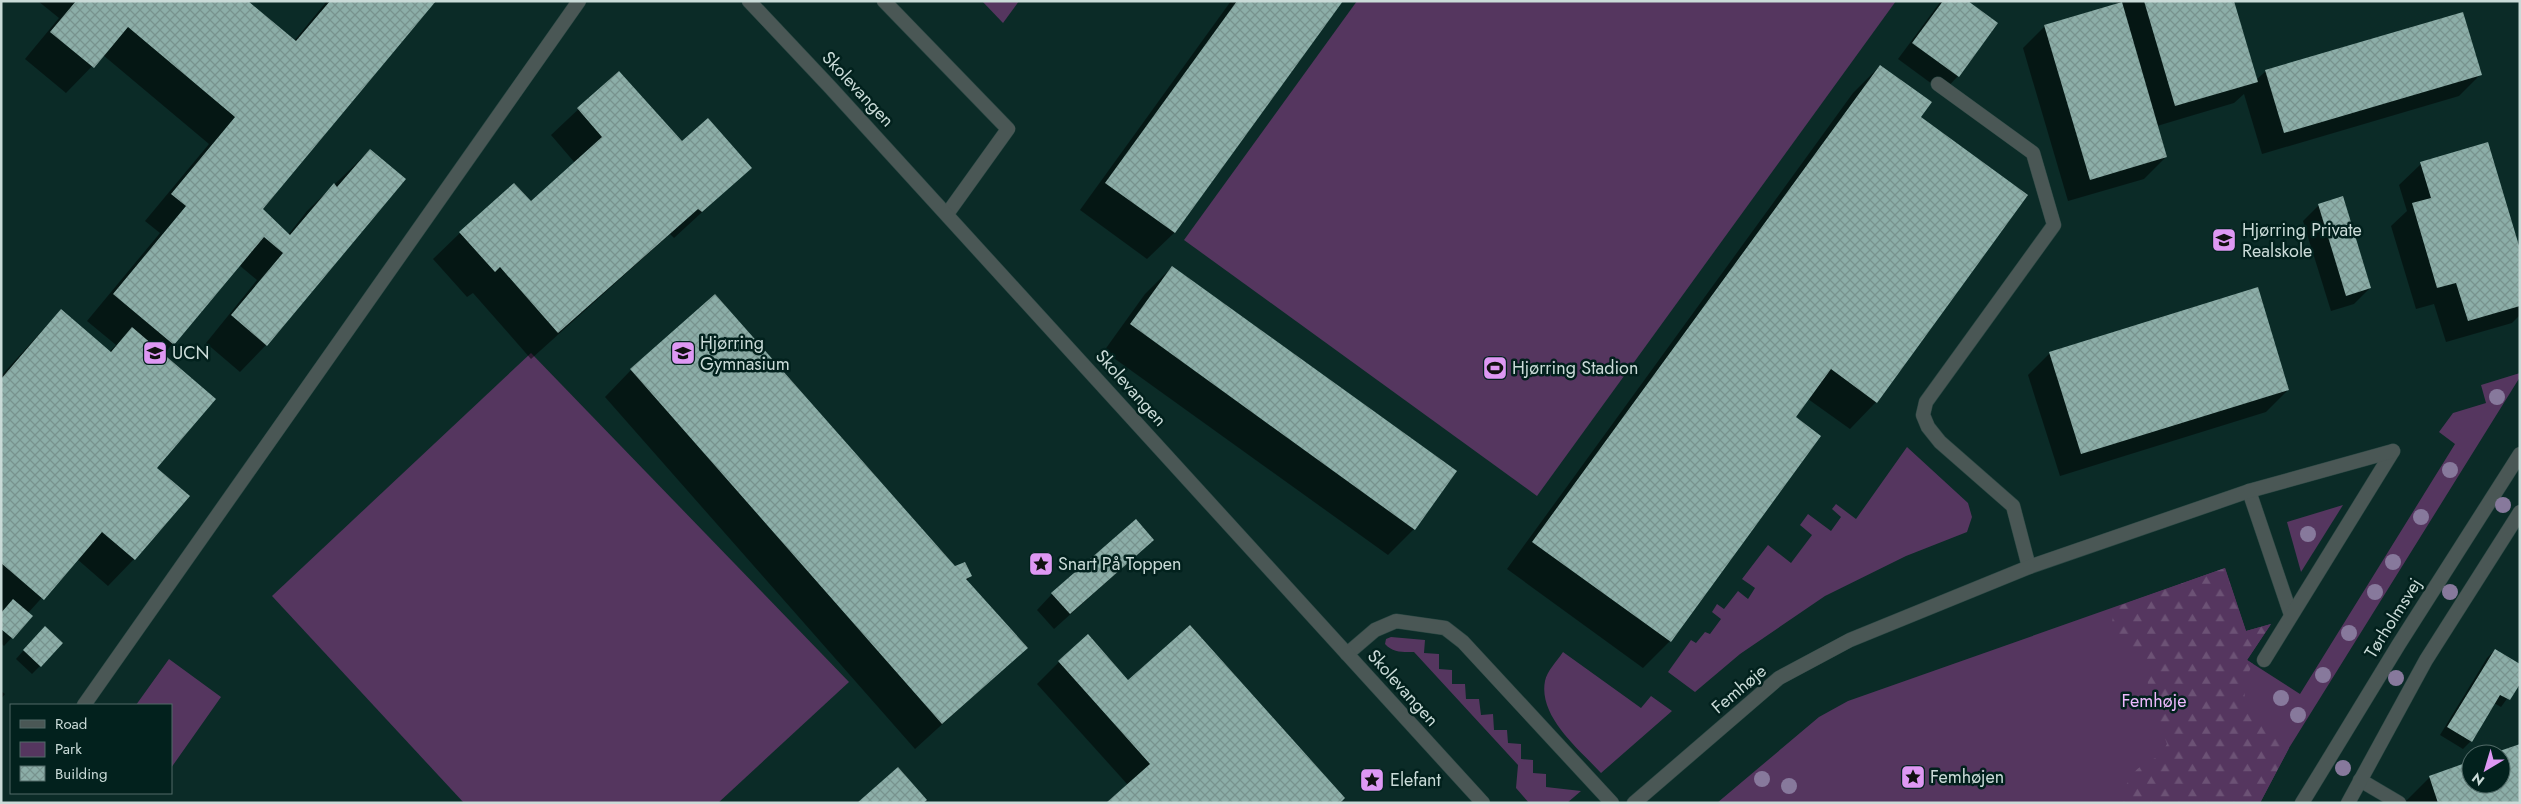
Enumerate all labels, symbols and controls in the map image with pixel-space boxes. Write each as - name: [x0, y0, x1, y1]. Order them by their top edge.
- street label: Skolevangen: [816, 45, 900, 133]
- place label: Hjørring Private Realskole: [2242, 217, 2362, 264]
- school or university icon: Hjørring Private Realskole: [2211, 227, 2237, 253]
- place label: Hjørring Gymnasium: [700, 330, 790, 377]
- school or university icon: UCN: [142, 340, 168, 366]
- place label: UCN: [172, 340, 210, 366]
- school or university icon: Hjørring Gymnasium: [670, 340, 696, 366]
- street label: Skolevangen: [1089, 344, 1173, 432]
- sports icon: Hjørring Stadion: [1482, 355, 1508, 381]
- place label: Hjørring Stadion: [1512, 355, 1638, 381]
- place icon: Snart På Toppen: [1028, 551, 1054, 577]
- place label: Snart På Toppen: [1058, 551, 1182, 577]
- street label: Tørholmsvej: [2358, 573, 2428, 663]
- street label: Skolevangen: [1361, 644, 1445, 732]
- street label: Femhøje: [1706, 658, 1772, 720]
- park label: Femhøje: [2122, 688, 2186, 714]
- legend: [10, 704, 172, 794]
- text: Road: [55, 713, 87, 735]
- text: Park: [55, 738, 82, 760]
- north arrow: [2461, 744, 2511, 794]
- text: Building: [55, 763, 107, 785]
- place icon: Femhøjen: [1900, 764, 1926, 790]
- place label: Femhøjen: [1930, 764, 2004, 790]
- place icon: Elefant: [1359, 767, 1385, 793]
- place label: Elefant: [1390, 767, 1442, 793]
- text: N: [2467, 768, 2489, 791]

